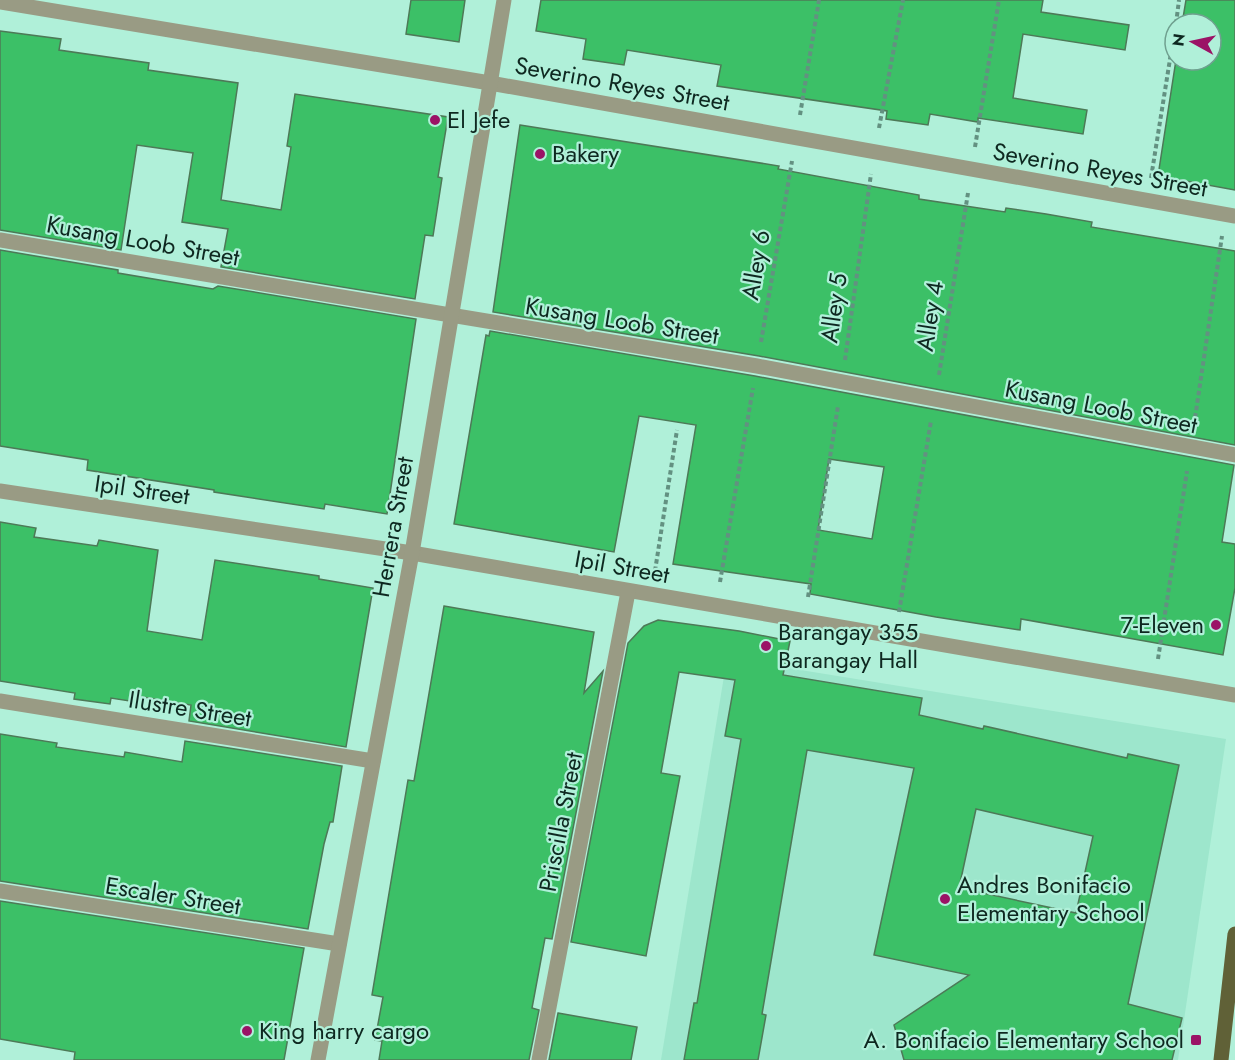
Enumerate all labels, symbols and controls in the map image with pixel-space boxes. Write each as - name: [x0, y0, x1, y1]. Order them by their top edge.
- north arrow: [1163, 12, 1223, 72]
- text: N: [1166, 32, 1191, 48]
- street label: Severino Reyes Street: [512, 47, 732, 120]
- place label: El Jefe: [447, 102, 510, 137]
- marker: El Jefe: [428, 113, 442, 127]
- street label: Severino Reyes Street: [990, 133, 1210, 206]
- place label: Bakery: [552, 136, 619, 171]
- marker: Bakery: [533, 147, 547, 161]
- street label: Kusang Loob Street: [44, 206, 243, 275]
- street label: Alley 6: [732, 227, 779, 303]
- street label: Alley 5: [811, 271, 856, 345]
- street label: Alley 4: [907, 278, 952, 354]
- street label: Kusang Loob Street: [523, 288, 721, 353]
- street label: Kusang Loob Street: [1002, 371, 1201, 442]
- street label: Herrera Street: [363, 454, 422, 600]
- street label: Ipil Street: [92, 466, 192, 514]
- street label: Ipil Street: [572, 541, 673, 592]
- place label: 7-Eleven: [1120, 607, 1204, 642]
- place label: Barangay 355 Barangay Hall: [778, 614, 918, 677]
- marker: 7-Eleven: [1209, 618, 1223, 632]
- marker: Barangay 355 Barangay Hall: [759, 639, 773, 653]
- street label: Ilustre Street: [126, 682, 254, 736]
- street label: Priscilla Street: [530, 749, 591, 895]
- place label: Andres Bonifacio Elementary School: [957, 867, 1145, 930]
- street label: Escaler Street: [103, 868, 243, 924]
- marker: Andres Bonifacio Elementary School: [938, 892, 952, 906]
- place label: King harry cargo: [259, 1013, 429, 1048]
- place label: A. Bonifacio Elementary School: [864, 1022, 1184, 1057]
- marker: King harry cargo: [240, 1024, 254, 1038]
- marker: A. Bonifacio Elementary School: [1189, 1033, 1203, 1047]

